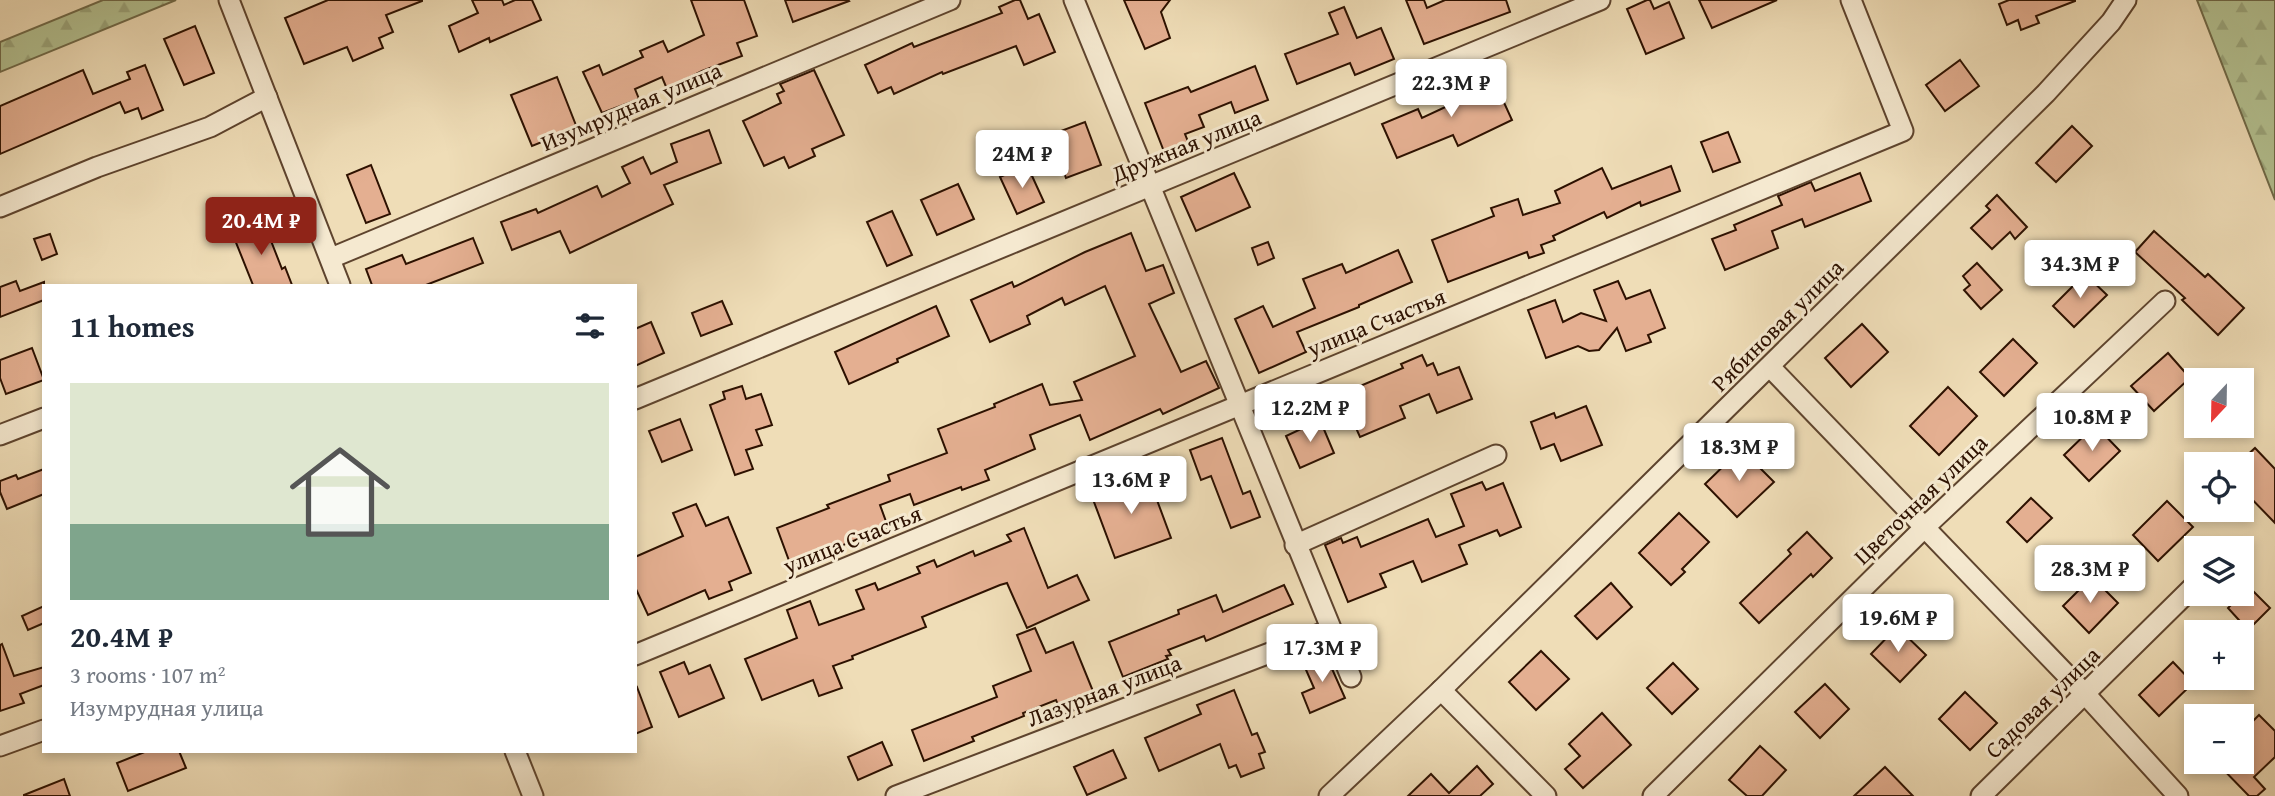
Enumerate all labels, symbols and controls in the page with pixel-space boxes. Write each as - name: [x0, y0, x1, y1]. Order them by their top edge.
- street label: Изумрудная улица: [536, 53, 726, 159]
- pin: 22.3M ₽: [1386, 60, 1516, 119]
- text: 22.3M ₽: [1411, 65, 1491, 98]
- street label: Дружная улица: [1105, 100, 1266, 190]
- pin: 24M ₽: [973, 130, 1071, 190]
- text: 24M ₽: [992, 136, 1052, 169]
- pin: 20.4M ₽: [196, 198, 326, 257]
- text: 20.4M ₽: [221, 203, 301, 236]
- pin: 34.3M ₽: [2015, 240, 2145, 300]
- text: 34.3M ₽: [2040, 246, 2120, 279]
- street label: Рябиновая улица: [1703, 251, 1851, 399]
- street label: улица Счастья: [1301, 279, 1451, 365]
- text: 11 homes: [70, 304, 195, 348]
- icon: filters: [571, 307, 609, 345]
- north arrow: [2184, 368, 2254, 438]
- map controls: [2184, 368, 2254, 774]
- pin: 12.2M ₽: [1245, 384, 1375, 444]
- text: 12.2M ₽: [1270, 390, 1350, 423]
- pin: 10.8M ₽: [2027, 393, 2157, 453]
- text: 10.8M ₽: [2052, 399, 2132, 432]
- pin: 18.3M ₽: [1674, 424, 1804, 483]
- street label: Цветочная улица: [1846, 426, 1994, 572]
- icon: home: [277, 429, 403, 555]
- text: 18.3M ₽: [1699, 429, 1779, 462]
- button: locate: [2184, 452, 2254, 522]
- pin: 13.6M ₽: [1066, 456, 1196, 516]
- text: 13.6M ₽: [1091, 462, 1171, 495]
- street label: улица Счастья: [777, 496, 927, 582]
- button: layers: [2184, 536, 2254, 606]
- pin: 28.3M ₽: [2025, 546, 2155, 605]
- text: 28.3M ₽: [2050, 551, 2130, 584]
- pin: 19.6M ₽: [1833, 594, 1963, 654]
- text: 19.6M ₽: [1858, 600, 1938, 633]
- text: 20.4M ₽: [70, 614, 173, 658]
- button: +: [2184, 620, 2254, 690]
- pin: 17.3M ₽: [1257, 624, 1387, 684]
- text: 17.3M ₽: [1282, 630, 1362, 663]
- street label: Садовая улица: [1977, 638, 2107, 766]
- street label: Лазурная улица: [1022, 645, 1186, 735]
- text: 3 rooms · 107 m²: [70, 658, 225, 691]
- text: Изумрудная улица: [70, 691, 263, 724]
- button: −: [2184, 704, 2254, 774]

